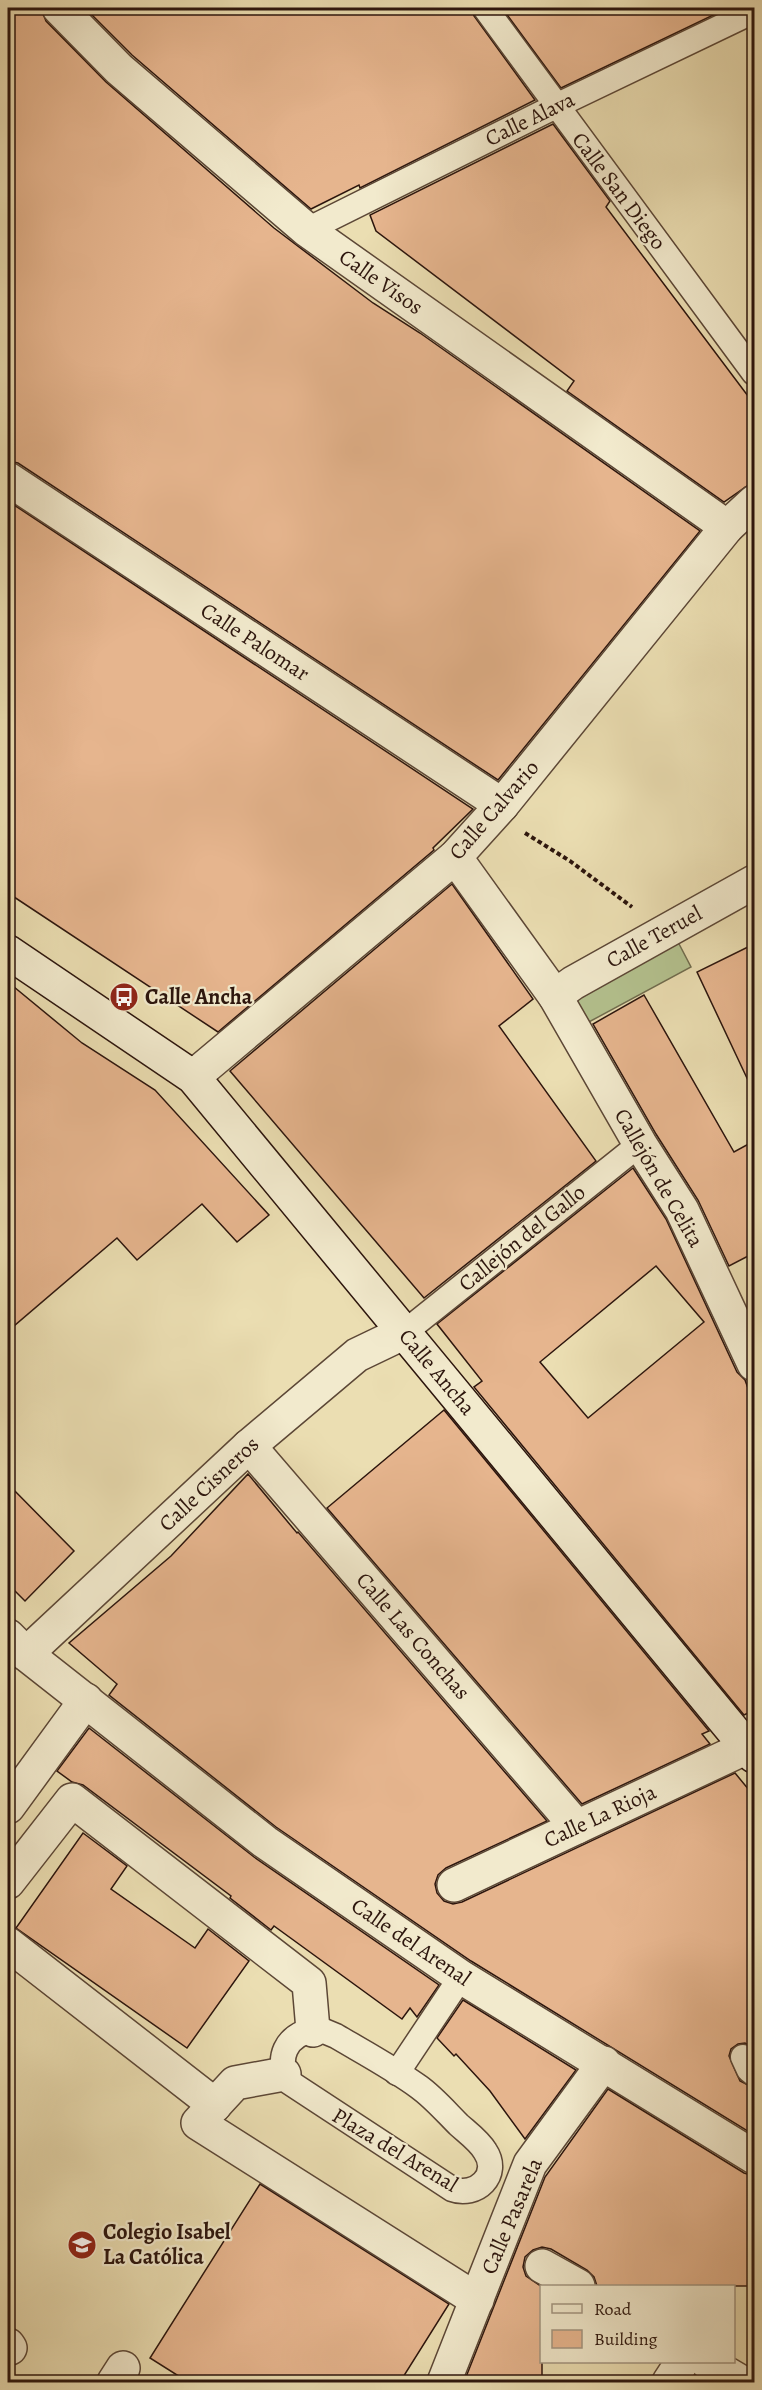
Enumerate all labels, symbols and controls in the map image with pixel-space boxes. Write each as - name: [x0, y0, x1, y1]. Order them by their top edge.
- street label: Calle Alava: [480, 84, 581, 154]
- street label: Calle San Diego: [565, 126, 673, 256]
- street label: Calle Visos: [333, 242, 429, 322]
- street label: Calle Palomar: [195, 596, 315, 688]
- street label: Calle Calvario: [442, 753, 546, 866]
- street label: Calle Teruel: [601, 898, 707, 976]
- bus stop icon: Calle Ancha: [108, 981, 140, 1013]
- place label: Calle Ancha: [145, 982, 253, 1012]
- street label: Callejón de Celita: [607, 1103, 711, 1254]
- street label: Callejón del Gallo: [452, 1177, 592, 1299]
- street label: Calle Ancha: [392, 1322, 483, 1422]
- street label: Calle Cisneros: [152, 1430, 266, 1538]
- street label: Calle Las Conchas: [349, 1566, 477, 1706]
- street label: Calle La Rioja: [539, 1777, 662, 1855]
- street label: Calle del Arenal: [345, 1891, 477, 1993]
- street label: Plaza del Arenal: [326, 2101, 464, 2199]
- street label: Calle Pasarela: [474, 2153, 550, 2279]
- place label: Colegio Isabel La Católica: [103, 2217, 231, 2272]
- school or university icon: Colegio Isabel La Católica: [66, 2229, 98, 2261]
- legend: [540, 2285, 735, 2363]
- text: Road: [594, 2297, 632, 2321]
- text: Building: [594, 2327, 658, 2351]

